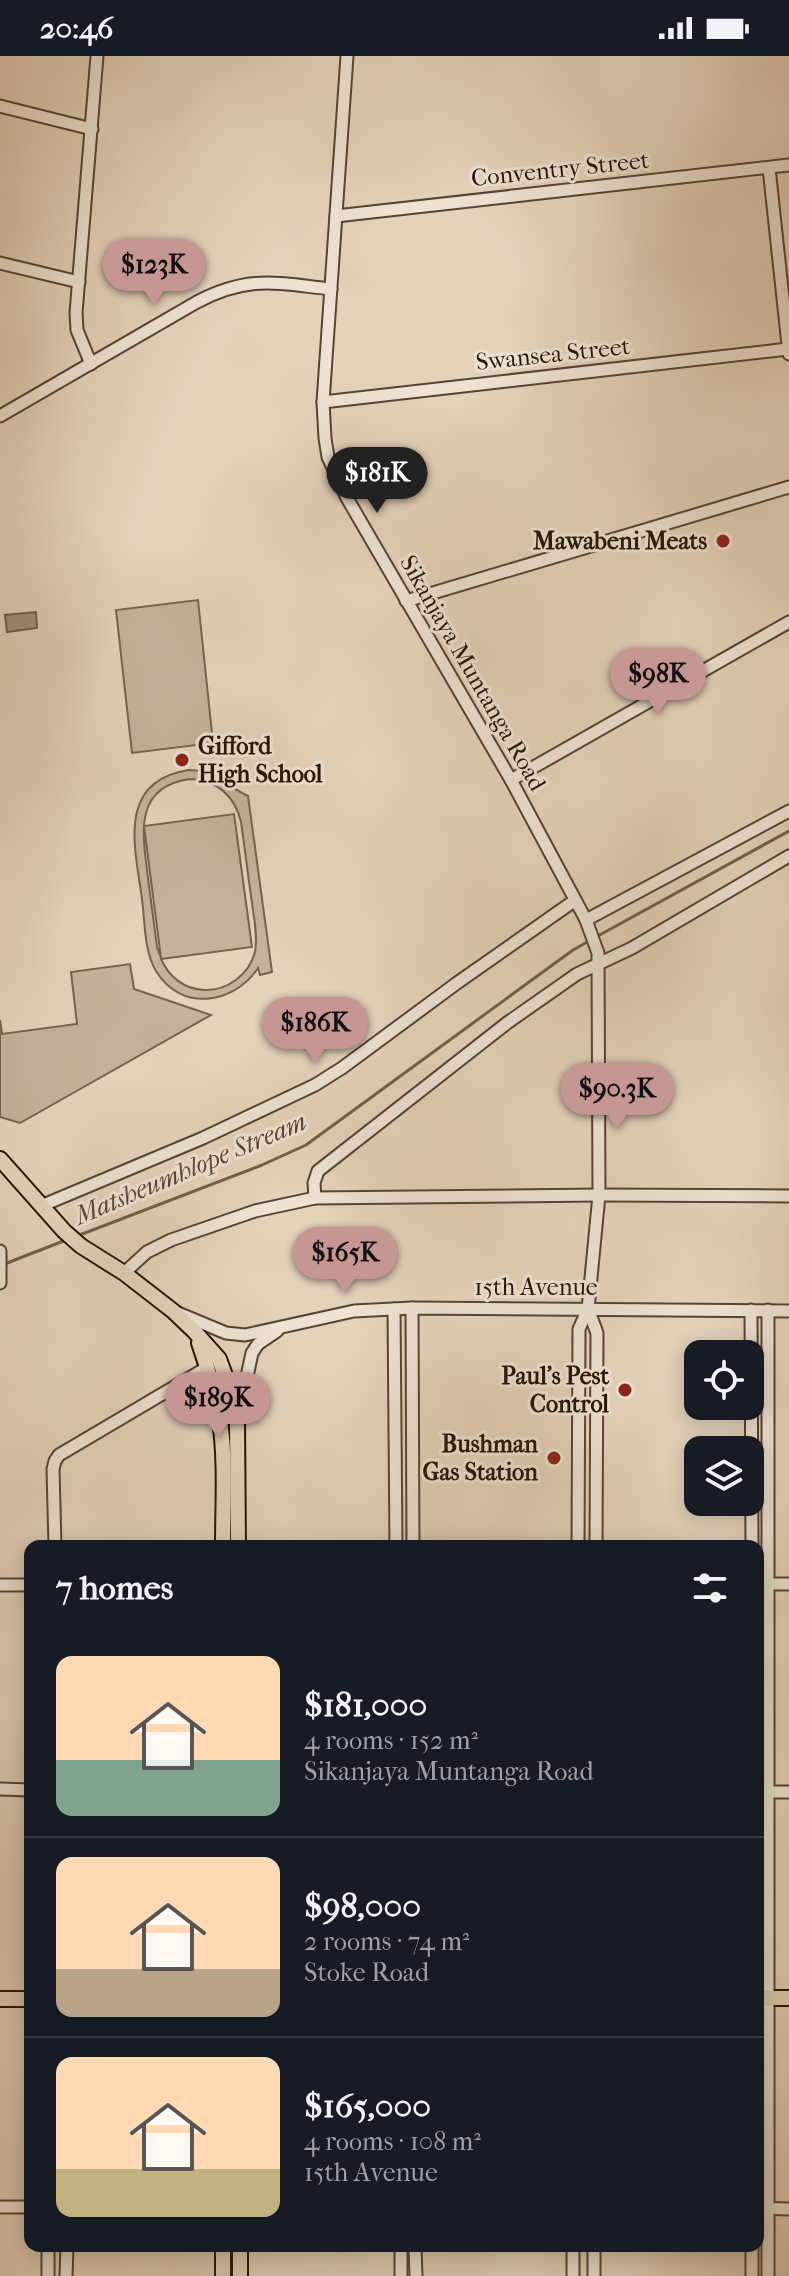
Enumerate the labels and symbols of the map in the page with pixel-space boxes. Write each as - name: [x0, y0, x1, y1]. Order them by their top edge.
- street label: Conventry Street: [470, 146, 651, 192]
- pin: $123K: [98, 239, 210, 307]
- street label: Swansea Street: [475, 332, 632, 376]
- pin: $181K: [321, 447, 433, 515]
- place label: Mawabeni Meats: [533, 527, 707, 555]
- marker: Mawabeni Meats: [714, 532, 732, 550]
- street label: Sikanjaya Muntanga Road: [394, 550, 552, 797]
- pin: $98K: [611, 648, 705, 716]
- place label: Gifford High School: [198, 732, 323, 788]
- marker: Gifford High School: [173, 751, 191, 769]
- pin: $186K: [259, 997, 371, 1065]
- pin: $90.3K: [552, 1063, 682, 1131]
- water label: Matsheumhlope Stream: [68, 1106, 311, 1232]
- pin: $165K: [289, 1227, 401, 1295]
- street label: 15th Avenue: [474, 1273, 598, 1301]
- place label: Paul's Pest Control: [501, 1362, 609, 1418]
- pin: $189K: [162, 1372, 274, 1440]
- marker: Paul's Pest Control: [616, 1381, 634, 1399]
- place label: Bushman Gas Station: [422, 1430, 539, 1486]
- marker: Bushman Gas Station: [545, 1449, 563, 1467]

